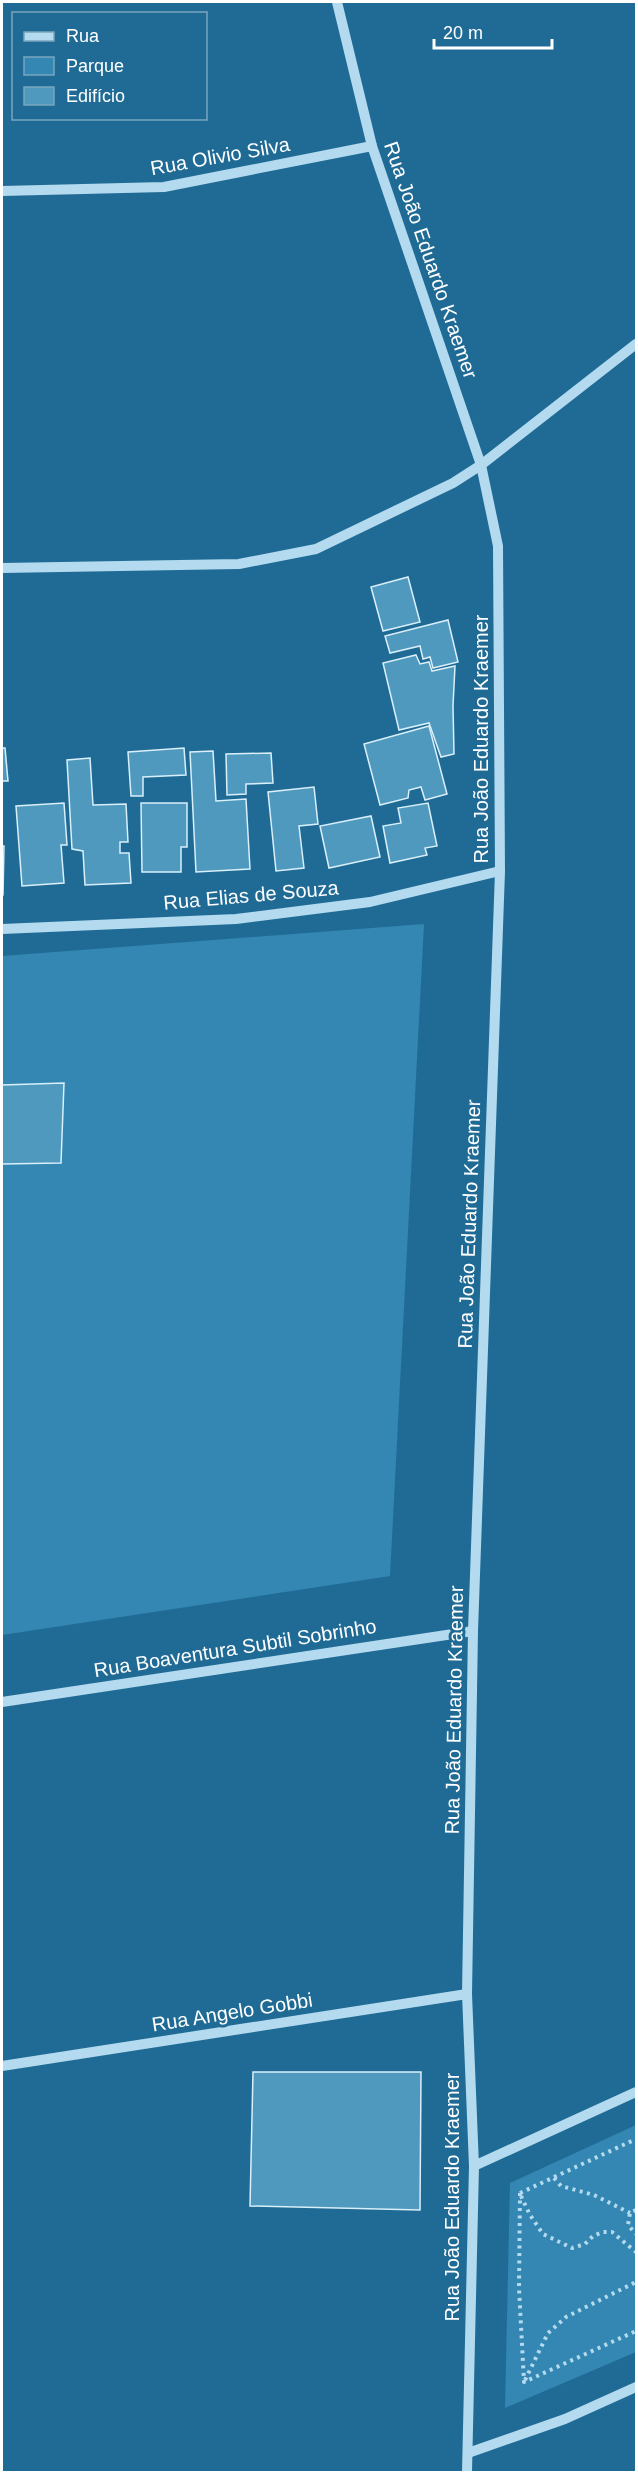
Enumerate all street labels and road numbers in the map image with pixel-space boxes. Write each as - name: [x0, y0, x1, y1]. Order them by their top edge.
- street label: Rua Olivio Silva: [149, 133, 292, 179]
- street label: Rua João Eduardo Kraemer: [380, 139, 482, 382]
- street label: Rua João Eduardo Kraemer: [470, 614, 492, 864]
- street label: Rua Elias de Souza: [163, 876, 340, 914]
- street label: Rua João Eduardo Kraemer: [454, 1099, 484, 1349]
- street label: Rua João Eduardo Kraemer: [441, 1585, 467, 1835]
- street label: Rua Boaventura Subtil Sobrinho: [92, 1615, 378, 1681]
- street label: Rua Angelo Gobbi: [150, 1988, 314, 2036]
- street label: Rua João Eduardo Kraemer: [441, 2072, 463, 2322]

